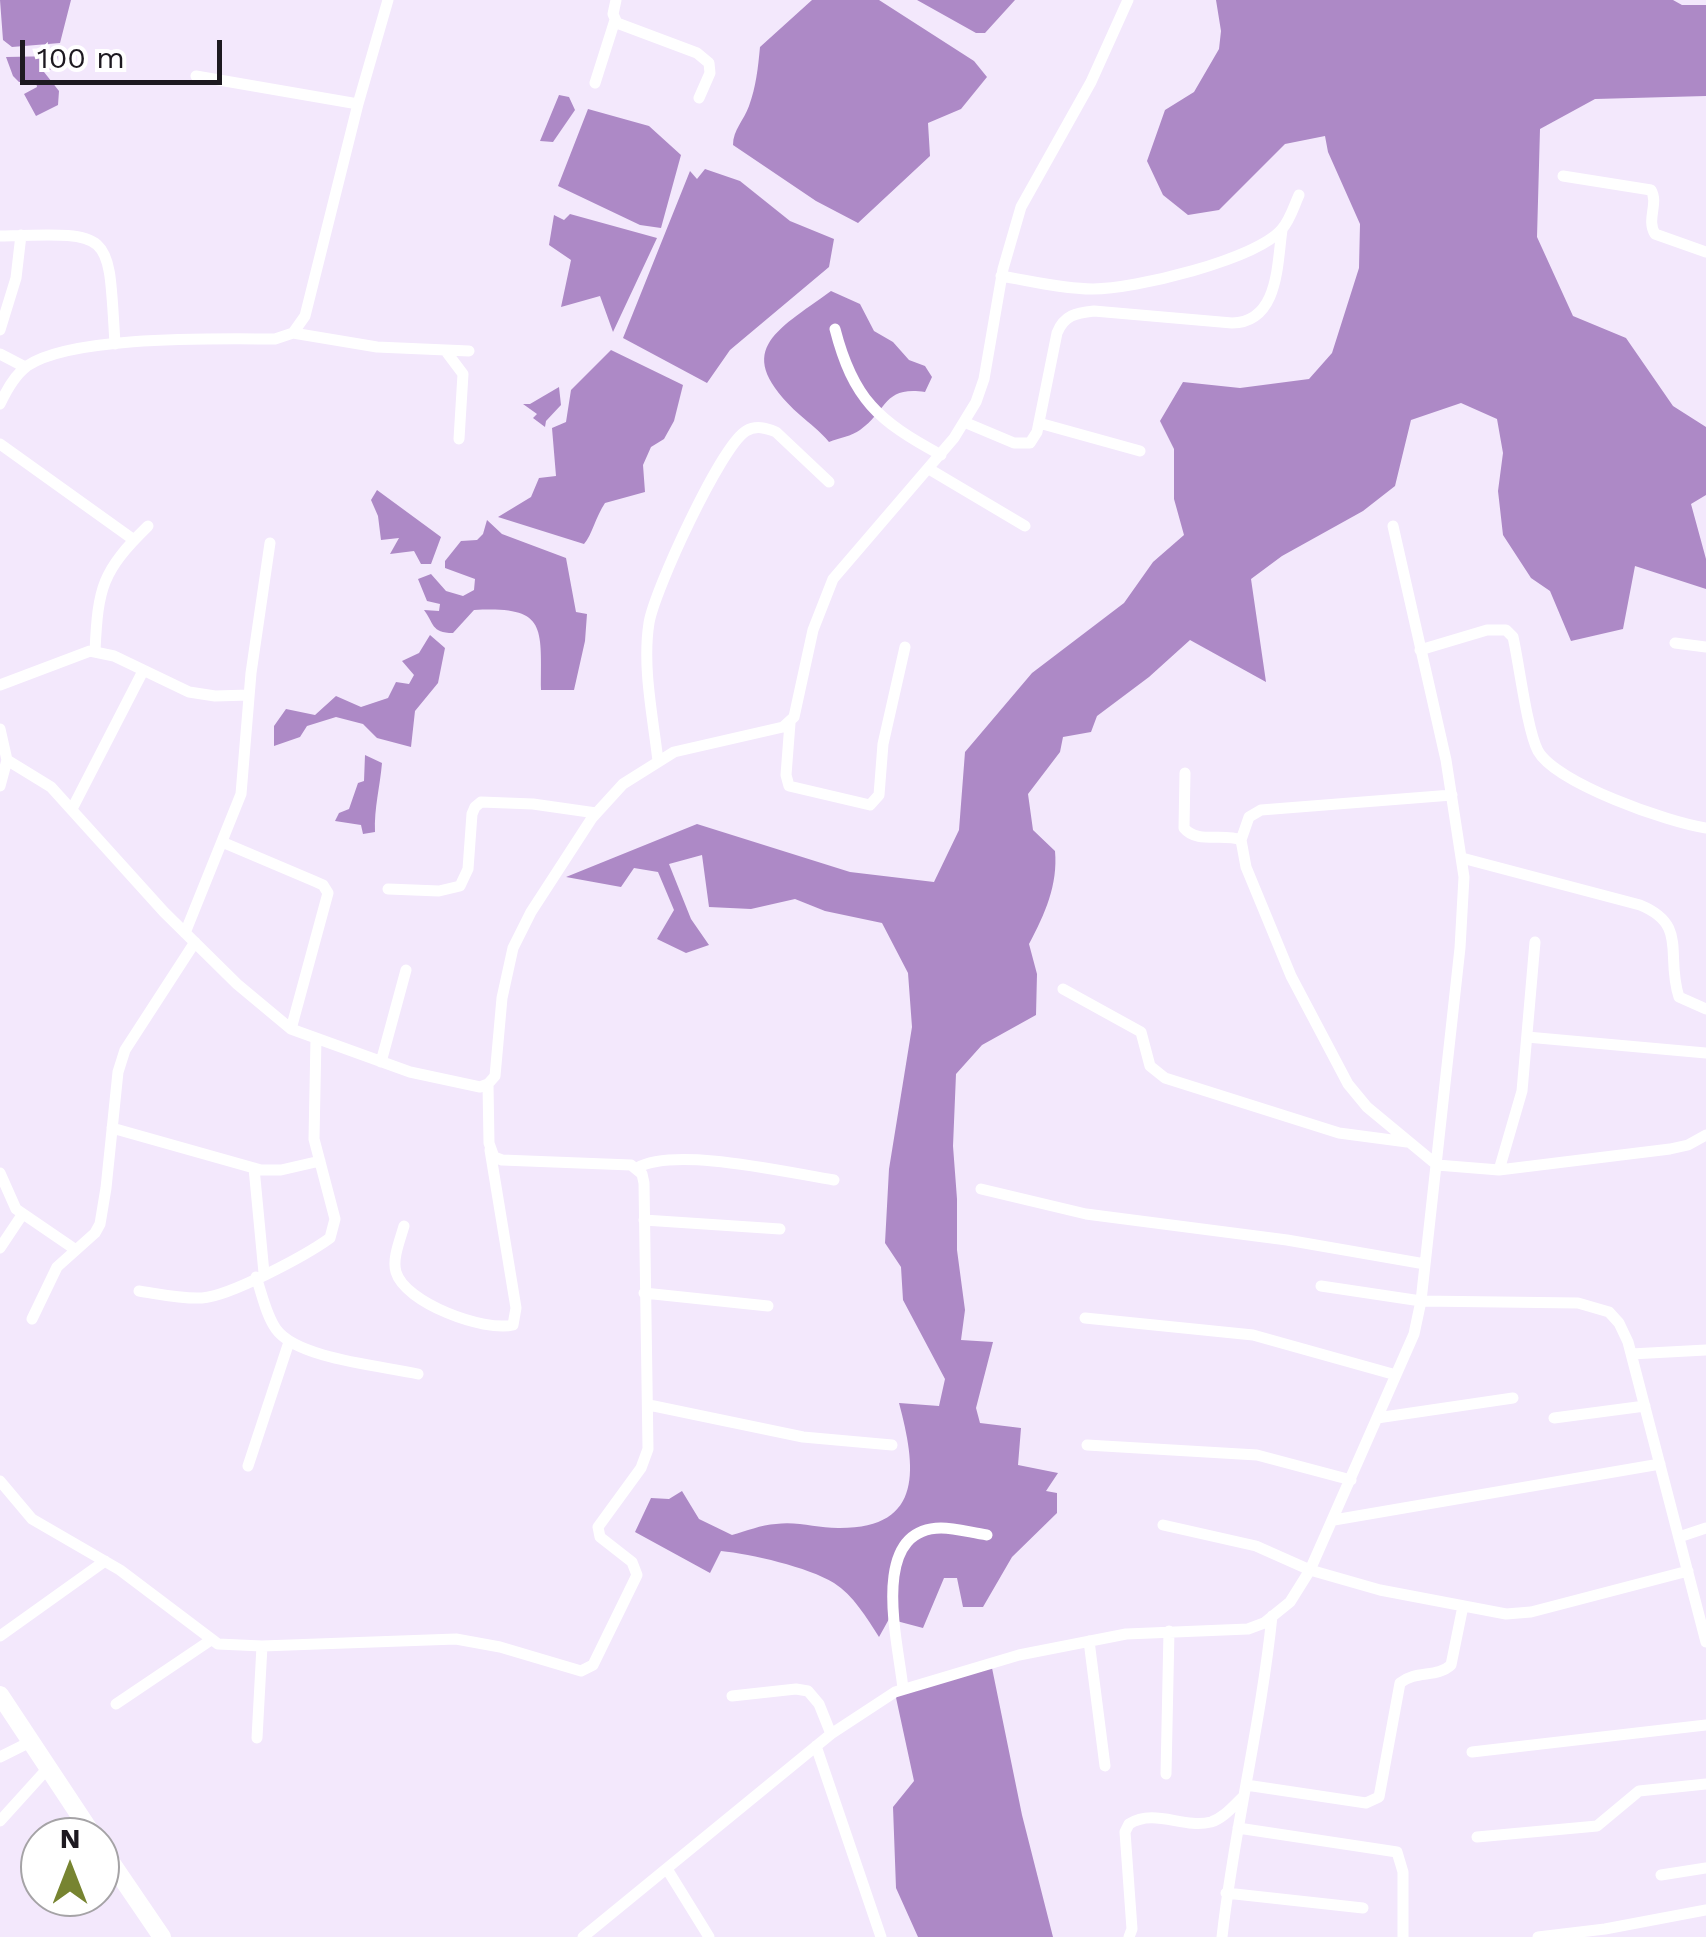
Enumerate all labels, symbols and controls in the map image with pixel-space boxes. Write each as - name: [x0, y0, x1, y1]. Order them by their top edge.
- scale bar: [25, 20, 228, 82]
- text: 100 m: [37, 40, 125, 75]
- north arrow: [20, 1817, 120, 1917]
- text: N: [60, 1822, 80, 1855]

